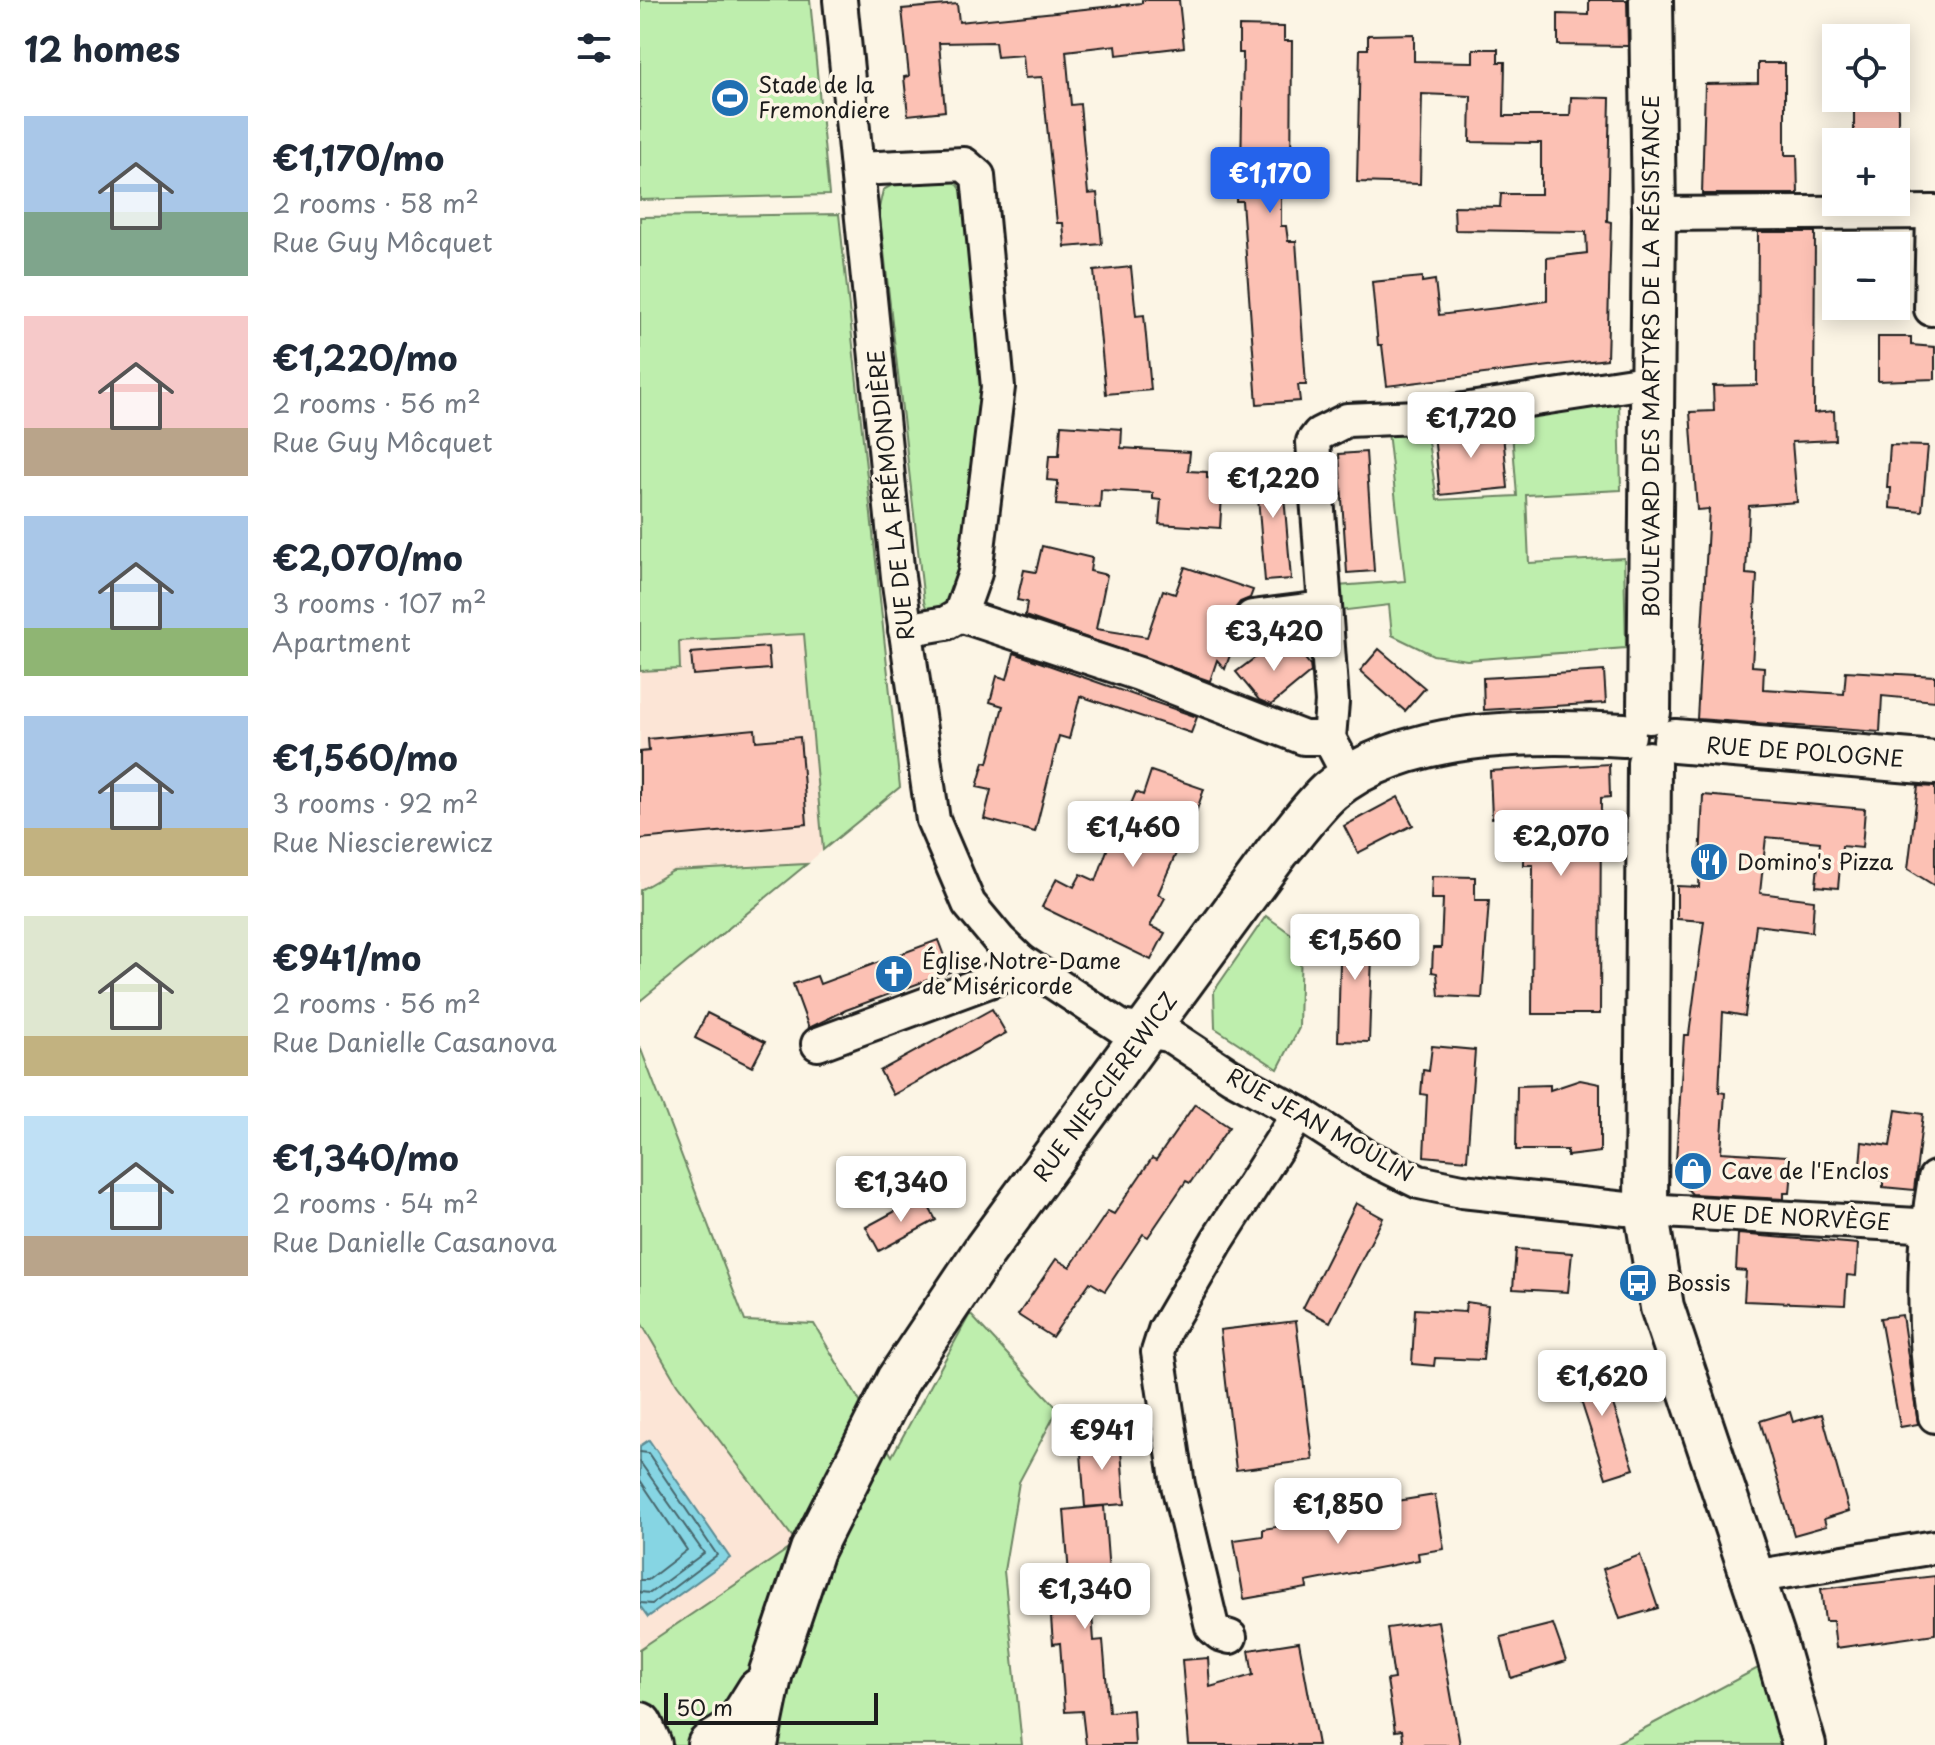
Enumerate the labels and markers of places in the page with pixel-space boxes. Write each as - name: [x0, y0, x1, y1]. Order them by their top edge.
- place label: Stade de la Fremondiere: [758, 67, 890, 125]
- sports icon: Stade de la Fremondiere: [709, 77, 751, 119]
- pin: €1,170: [1205, 147, 1335, 215]
- pin: €1,720: [1406, 392, 1536, 460]
- pin: €1,220: [1208, 452, 1338, 520]
- pin: €3,420: [1209, 605, 1339, 673]
- pin: €1,460: [1068, 801, 1198, 869]
- pin: €2,070: [1496, 810, 1626, 878]
- restaurant icon: Domino's Pizza: [1688, 841, 1730, 883]
- place label: Domino's Pizza: [1737, 844, 1894, 877]
- pin: €1,560: [1290, 914, 1420, 982]
- place label: Église Notre-Dame de Miséricorde: [922, 943, 1121, 1001]
- church icon: Église Notre-Dame de Miséricorde: [873, 953, 915, 995]
- shop icon: Cave de l'Enclos: [1672, 1150, 1714, 1192]
- place label: Cave de l'Enclos: [1721, 1153, 1889, 1186]
- pin: €1,340: [836, 1156, 966, 1224]
- bus stop icon: Bossis: [1617, 1262, 1659, 1304]
- place label: Bossis: [1666, 1265, 1731, 1298]
- pin: €1,620: [1537, 1350, 1667, 1418]
- pin: €941: [1055, 1404, 1149, 1472]
- pin: €1,850: [1273, 1478, 1403, 1546]
- pin: €1,340: [1020, 1563, 1150, 1631]

